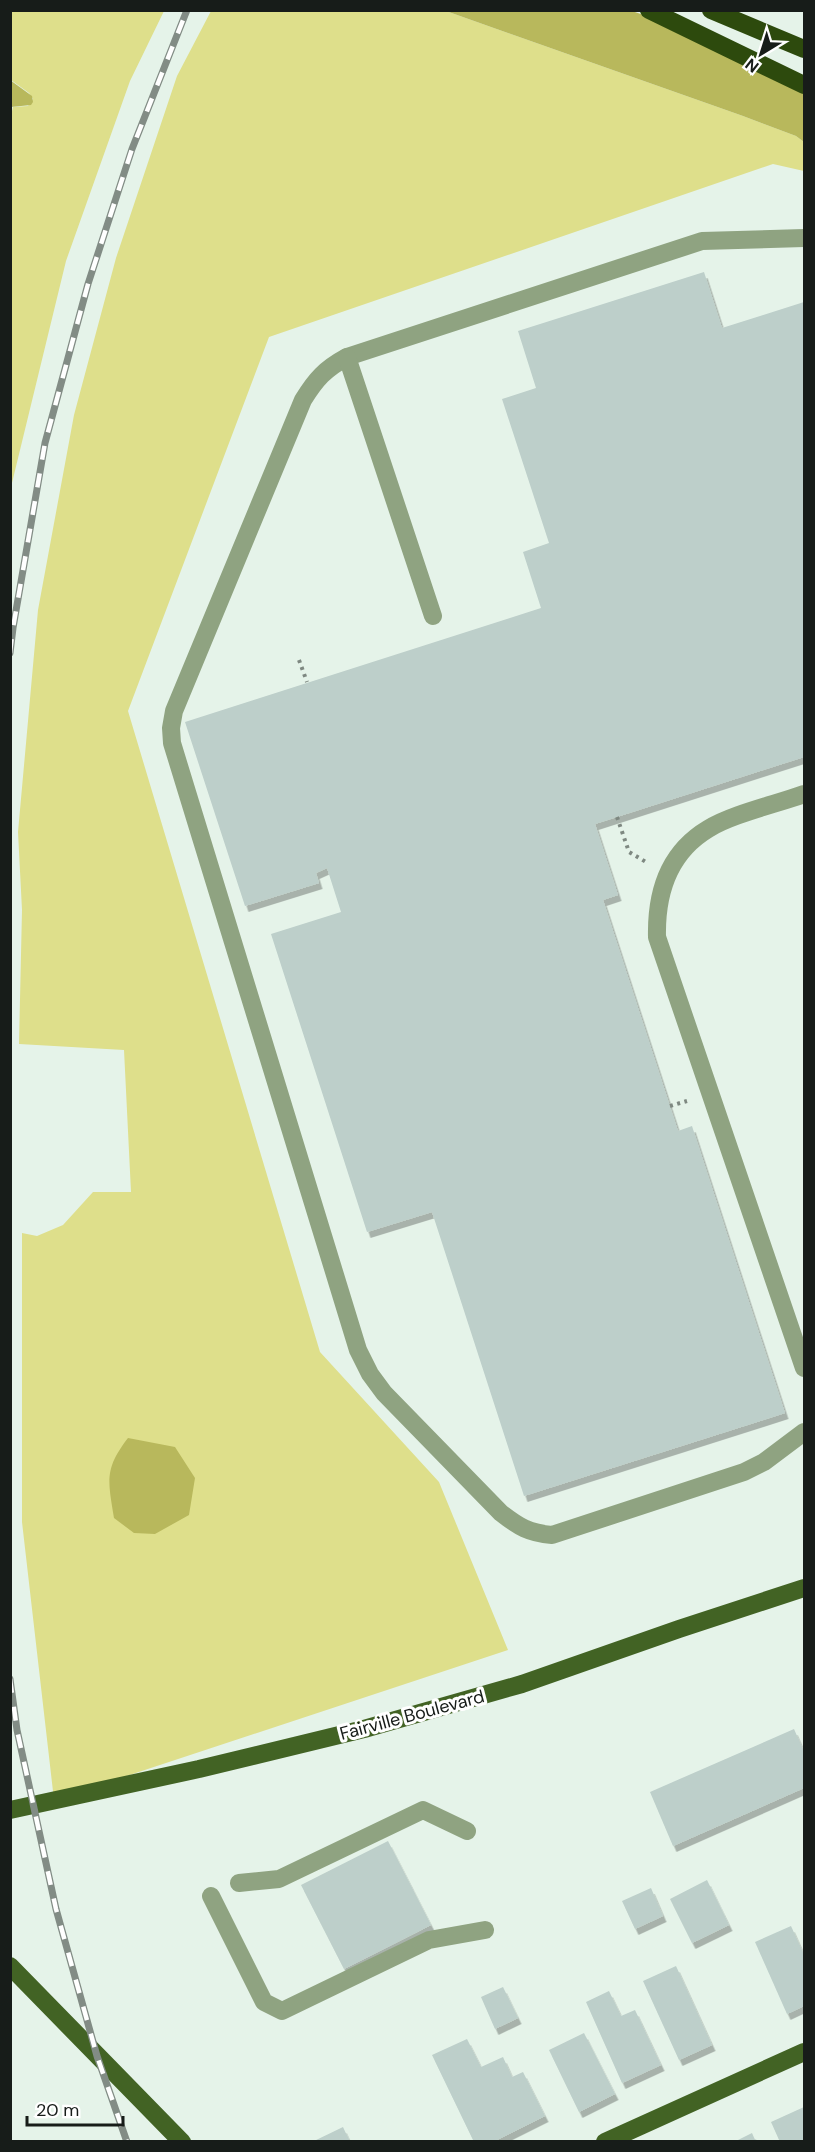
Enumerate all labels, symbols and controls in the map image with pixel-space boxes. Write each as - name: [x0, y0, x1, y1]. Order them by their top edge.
- north arrow: [731, 24, 791, 84]
- text: N: [741, 54, 763, 77]
- street label: Fairville Boulevard: [337, 1684, 487, 1746]
- scale bar: [27, 2089, 123, 2127]
- text: 20 m: [36, 2098, 79, 2122]

